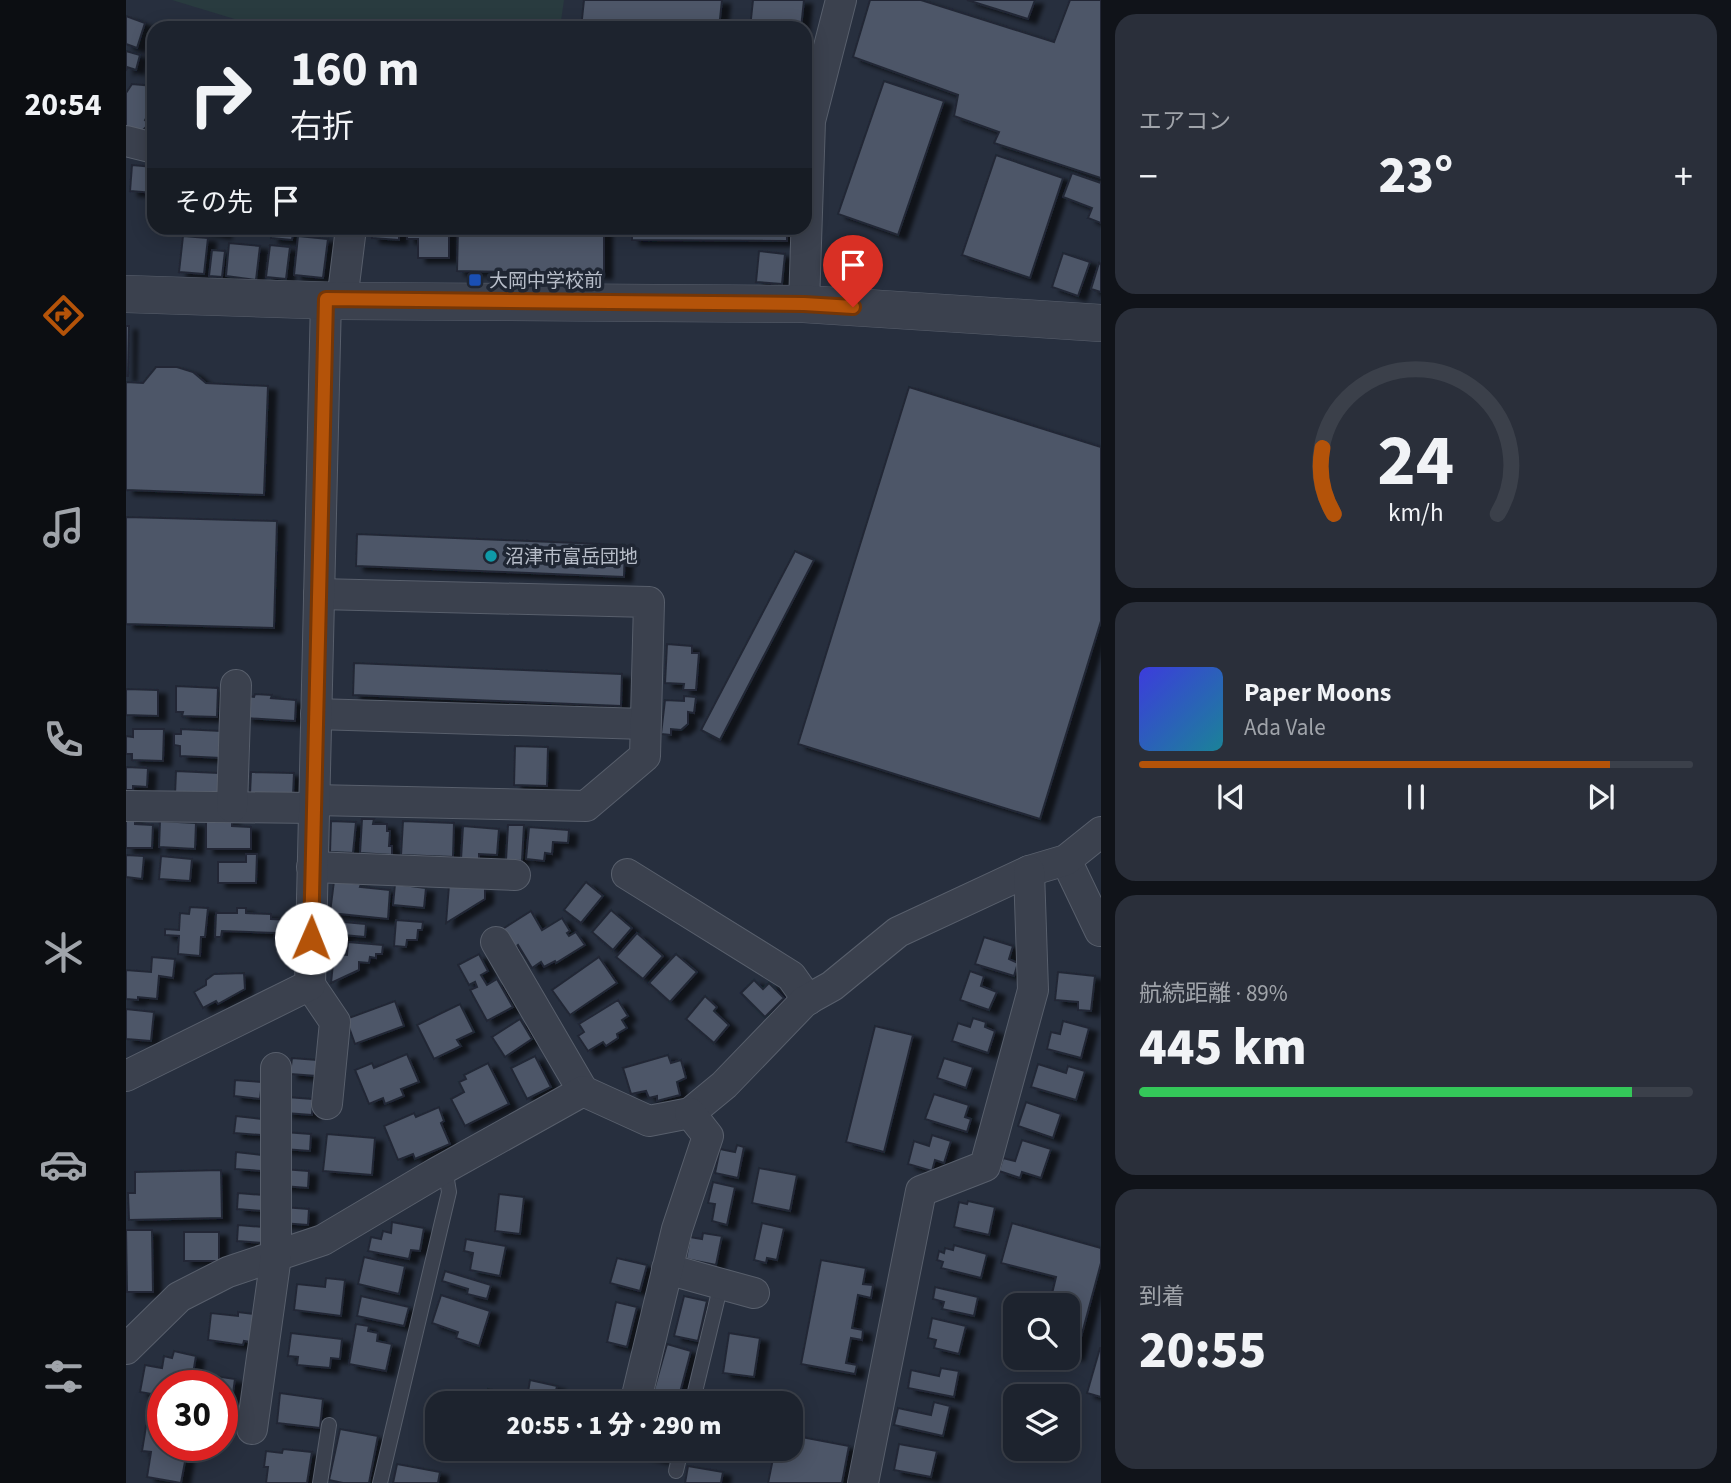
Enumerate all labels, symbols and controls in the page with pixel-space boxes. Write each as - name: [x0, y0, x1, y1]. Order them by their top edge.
- text: 160 m: [290, 35, 419, 105]
- icon: right: [175, 49, 266, 140]
- text: 20:54: [24, 82, 102, 128]
- text: 右折: [290, 104, 354, 150]
- text: エアコン: [1139, 105, 1231, 138]
- text: 23°: [1379, 139, 1453, 213]
- text: −: [1139, 150, 1158, 204]
- text: +: [1674, 150, 1693, 204]
- icon: arrive: [267, 182, 305, 220]
- text: その先: [175, 184, 253, 221]
- pin: [823, 235, 883, 307]
- icon: arrive: [834, 246, 872, 284]
- place label: 大岡中学校前: [489, 268, 603, 295]
- marker: 大岡中学校前: [467, 272, 483, 288]
- icon: directions: [39, 291, 88, 340]
- text: 24: [1378, 409, 1454, 513]
- text: km/h: [1388, 494, 1444, 530]
- icon: music: [39, 503, 88, 552]
- place label: 沼津市富岳団地: [505, 544, 638, 571]
- marker: 沼津市富岳団地: [483, 548, 499, 564]
- text: Paper Moons: [1244, 674, 1391, 711]
- text: Ada Vale: [1244, 711, 1326, 744]
- icon: phone: [39, 715, 88, 764]
- icon: previous: [1212, 778, 1250, 816]
- icon: pause: [1397, 778, 1435, 816]
- icon: next: [1582, 778, 1620, 816]
- position arrow: [274, 901, 348, 975]
- icon: climate: [39, 928, 88, 977]
- text: 航続距離 · 89%: [1139, 977, 1288, 1010]
- text: 445 km: [1139, 1011, 1307, 1085]
- icon: car: [39, 1140, 88, 1189]
- text: 到着: [1139, 1280, 1185, 1313]
- map controls: [1003, 1293, 1080, 1461]
- button: search: [1003, 1293, 1080, 1370]
- text: 20:55: [1139, 1314, 1266, 1388]
- icon: filters: [39, 1352, 88, 1401]
- speed limit sign: 30: [147, 1370, 238, 1461]
- button: layers: [1003, 1384, 1080, 1461]
- text: 20:55 · 1 分 · 290 m: [507, 1407, 721, 1444]

